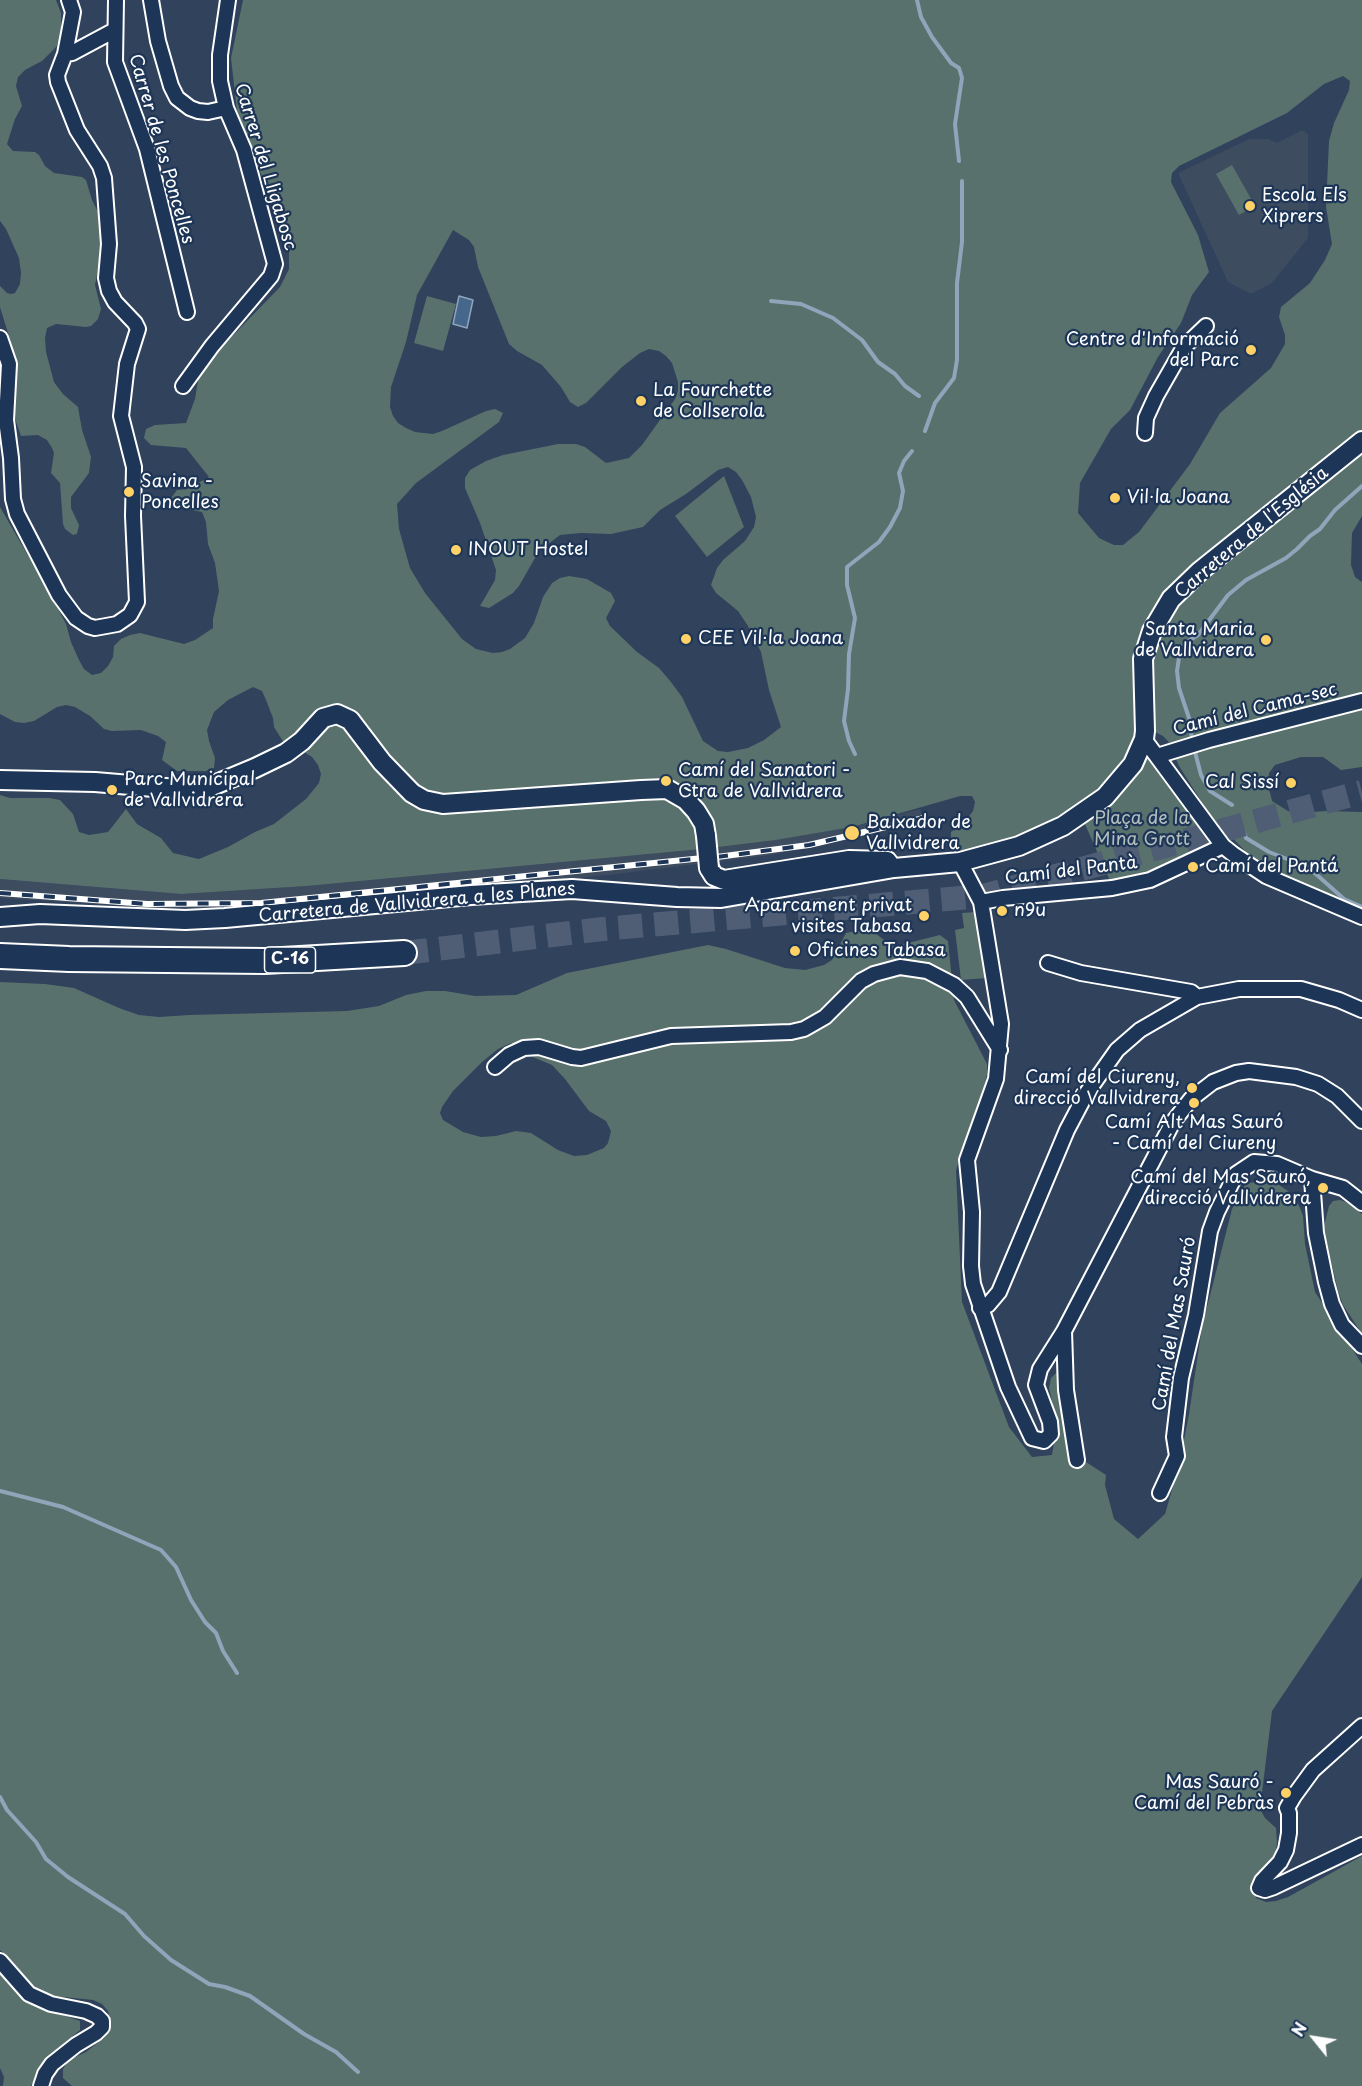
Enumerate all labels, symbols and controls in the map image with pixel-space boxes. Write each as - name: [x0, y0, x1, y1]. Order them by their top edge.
- street label: Carrer de les Poncelles: [124, 52, 198, 246]
- street label: Carrer del Lligabosc: [229, 81, 301, 253]
- place label: Escola Els Xiprers: [1262, 185, 1347, 228]
- marker: Escola Els Xiprers: [1243, 199, 1257, 213]
- place label: Centre d'Informació del Parc: [1066, 329, 1239, 372]
- marker: Centre d'Informació del Parc: [1244, 343, 1258, 357]
- place label: La Fourchette de Collserola: [653, 380, 772, 422]
- marker: La Fourchette de Collserola: [634, 394, 648, 408]
- street label: Carretera de l'Església: [1171, 462, 1333, 604]
- place label: Savina - Poncelles: [141, 471, 219, 514]
- marker: Savina - Poncelles: [122, 485, 136, 499]
- place label: Vil·la Joana: [1127, 487, 1230, 509]
- marker: Vil·la Joana: [1108, 491, 1122, 505]
- place label: INOUT Hostel: [468, 539, 588, 561]
- marker: INOUT Hostel: [449, 543, 463, 557]
- place label: Santa Maria de Vallvidrera: [1135, 619, 1254, 662]
- place label: CEE Vil·la Joana: [698, 628, 843, 650]
- marker: CEE Vil·la Joana: [679, 632, 693, 646]
- marker: Santa Maria de Vallvidrera: [1259, 633, 1273, 647]
- street label: Camí del Cama-sec: [1171, 679, 1339, 741]
- place label: Camí del Sanatori - Ctra de Vallvidrera: [678, 760, 850, 802]
- place label: Parc Municipal de Vallvidrera: [124, 769, 255, 812]
- place label: Cal Sissí: [1205, 772, 1279, 794]
- marker: Camí del Sanatori - Ctra de Vallvidrera: [659, 774, 673, 788]
- marker: Cal Sissí: [1284, 776, 1298, 790]
- marker: Parc Municipal de Vallvidrera: [105, 783, 119, 797]
- park label: Plaça de la Mina Grott: [1094, 808, 1190, 850]
- place label: Baixador de Vallvidrera: [866, 812, 971, 854]
- marker: Baixador de Vallvidrera: [843, 824, 861, 842]
- street label: Camí del Pantà: [1004, 852, 1138, 890]
- place label: Camí del Pantá: [1205, 856, 1338, 878]
- marker: Camí del Pantá: [1186, 860, 1200, 874]
- street label: Carretera de Vallvidrera a les Planes: [258, 878, 576, 928]
- place label: Aparcament privat visites Tabasa: [745, 895, 912, 938]
- place label: n9u: [1014, 900, 1046, 922]
- marker: n9u: [995, 904, 1009, 918]
- marker: Aparcament privat visites Tabasa: [917, 909, 931, 923]
- place label: Oficines Tabasa: [807, 940, 946, 962]
- marker: Oficines Tabasa: [788, 944, 802, 958]
- road number: C-16: [264, 947, 316, 973]
- place label: Camí del Ciureny, direcció Vallvidrera: [1014, 1067, 1180, 1110]
- marker: Camí del Ciureny, direcció Vallvidrera: [1185, 1081, 1199, 1095]
- marker: Camí Alt Mas Sauró - Camí del Ciureny: [1187, 1096, 1201, 1110]
- place label: Camí Alt Mas Sauró - Camí del Ciureny: [1105, 1112, 1283, 1154]
- place label: Camí del Mas Sauró, direcció Vallvidrera: [1130, 1167, 1311, 1210]
- marker: Camí del Mas Sauró, direcció Vallvidrera: [1316, 1181, 1330, 1195]
- street label: Camí del Mas Sauró: [1149, 1235, 1201, 1413]
- place label: Mas Sauró - Camí del Pebràs: [1134, 1772, 1274, 1814]
- marker: Mas Sauró - Camí del Pebràs: [1279, 1786, 1293, 1800]
- north arrow: [1284, 2008, 1344, 2068]
- text: N: [1285, 2018, 1312, 2040]

